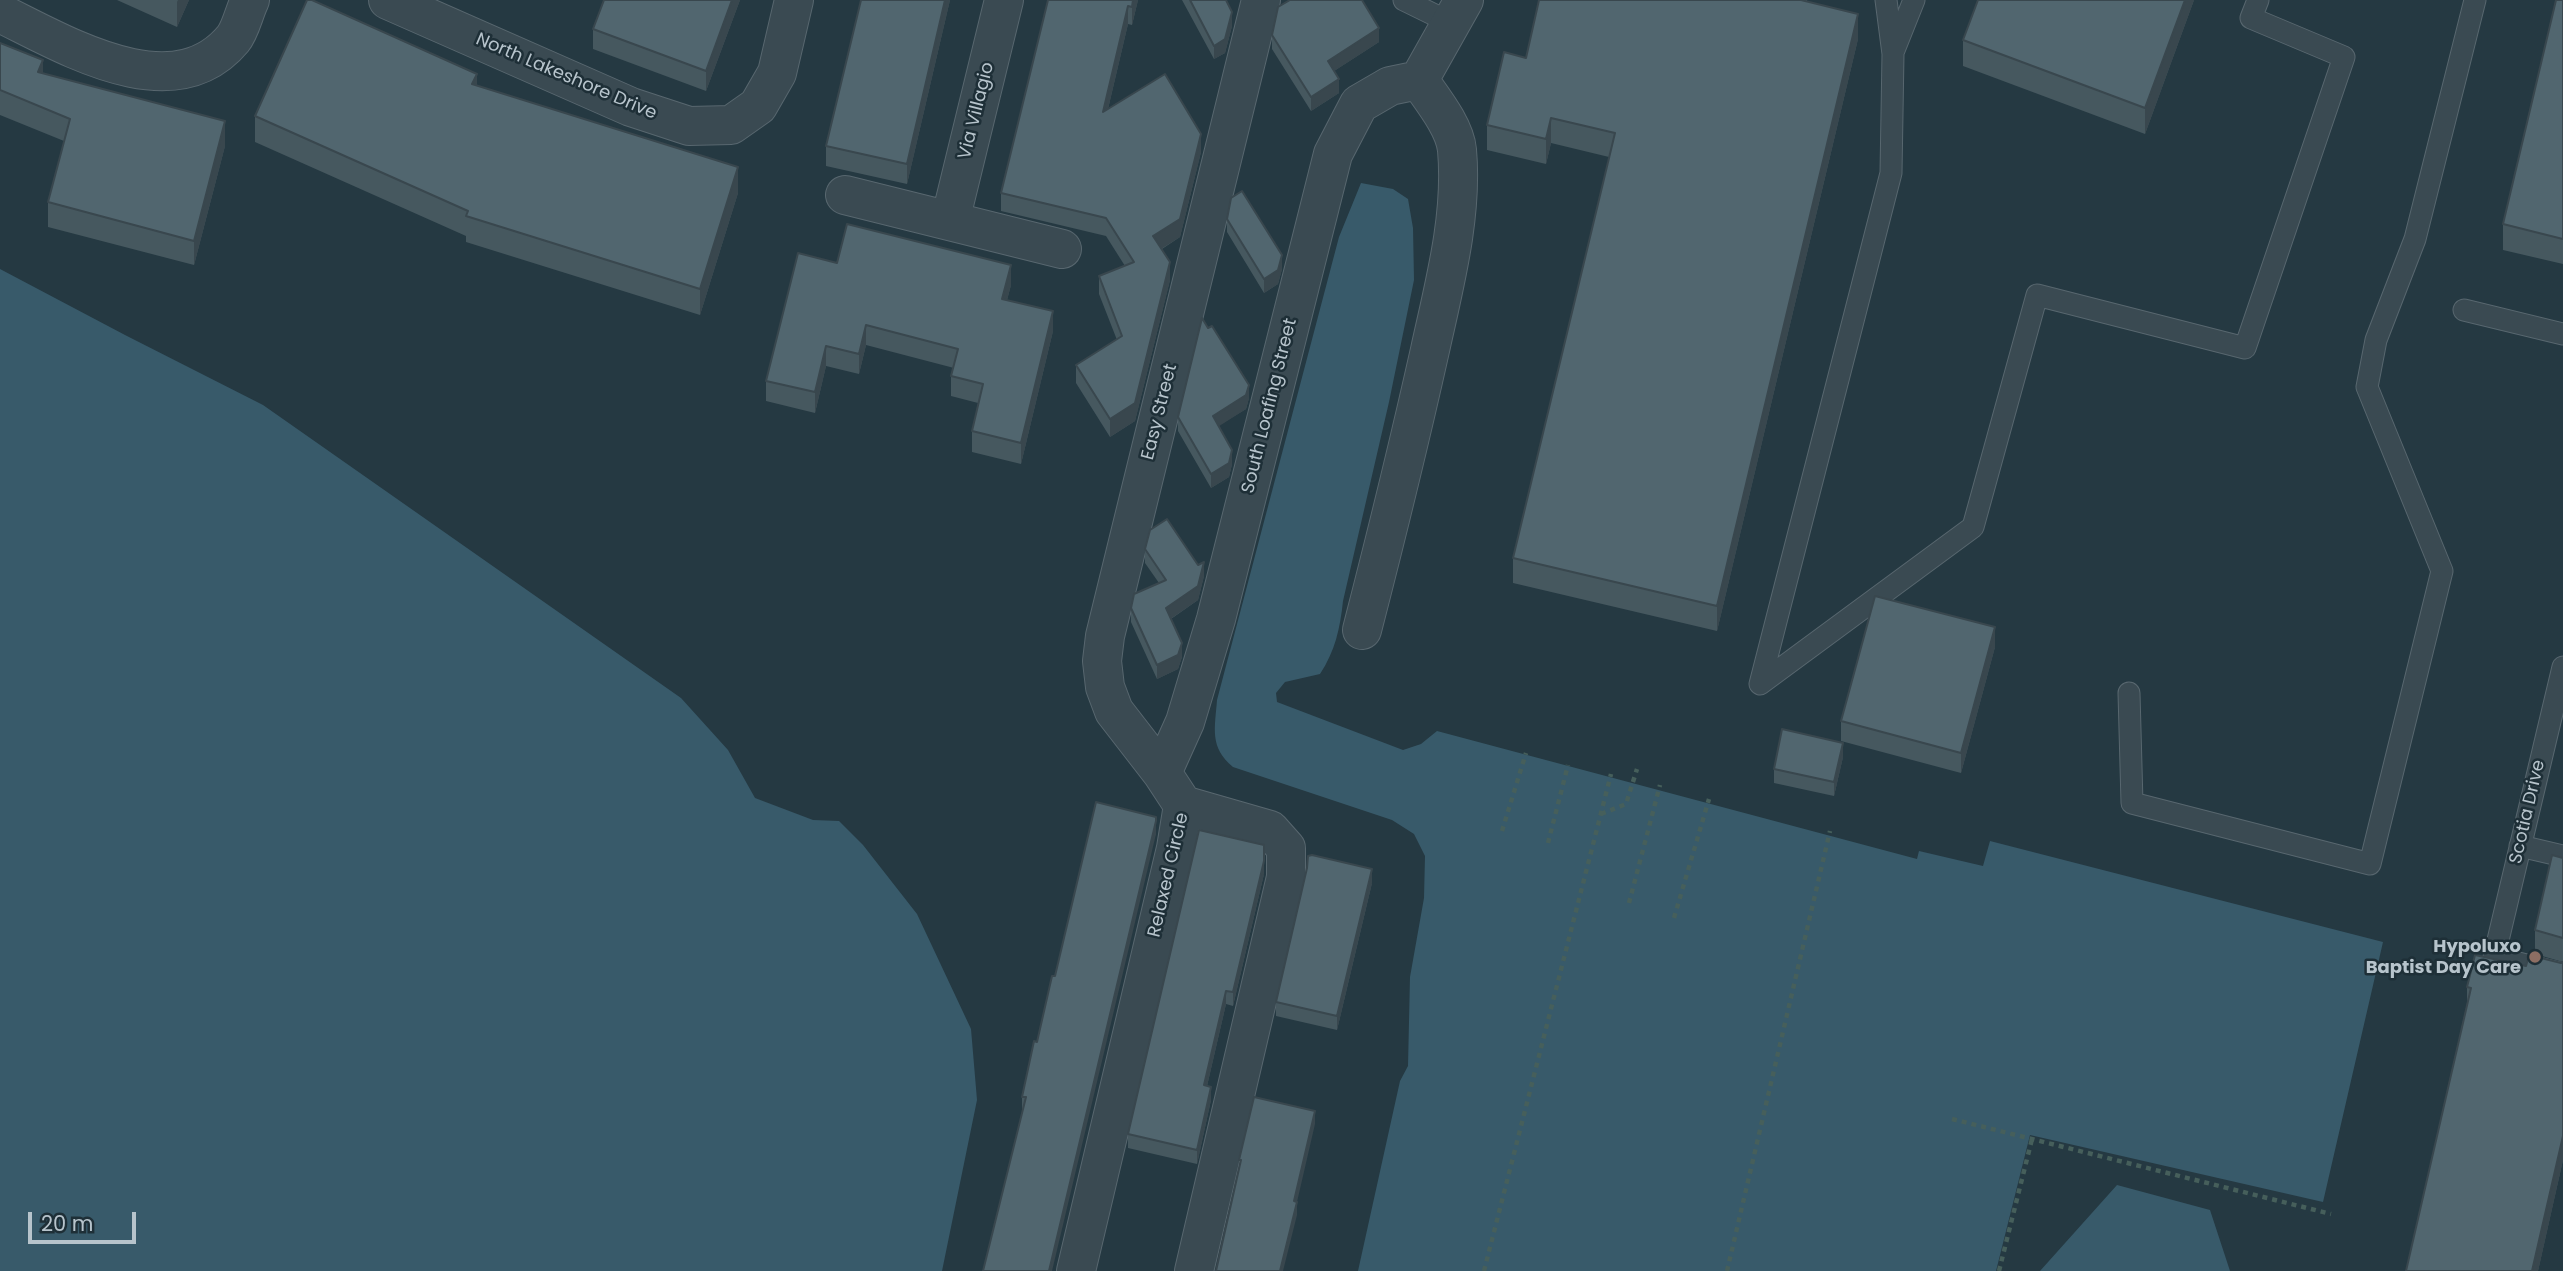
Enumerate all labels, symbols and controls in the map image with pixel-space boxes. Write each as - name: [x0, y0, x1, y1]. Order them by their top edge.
- street label: North Lakeshore Drive: [472, 29, 660, 125]
- street label: Via Villagio: [955, 60, 999, 162]
- street label: South Loafing Street: [1238, 316, 1302, 496]
- street label: Easy Street: [1138, 362, 1182, 462]
- street label: Scotia Drive: [2506, 758, 2550, 866]
- street label: Relaxed Circle: [1144, 811, 1194, 939]
- place label: Hypoluxo Baptist Day Care: [2366, 936, 2521, 978]
- marker: Hypoluxo Baptist Day Care: [2527, 949, 2543, 965]
- scale bar: [32, 1198, 140, 1242]
- text: 20 m: [41, 1209, 94, 1238]

